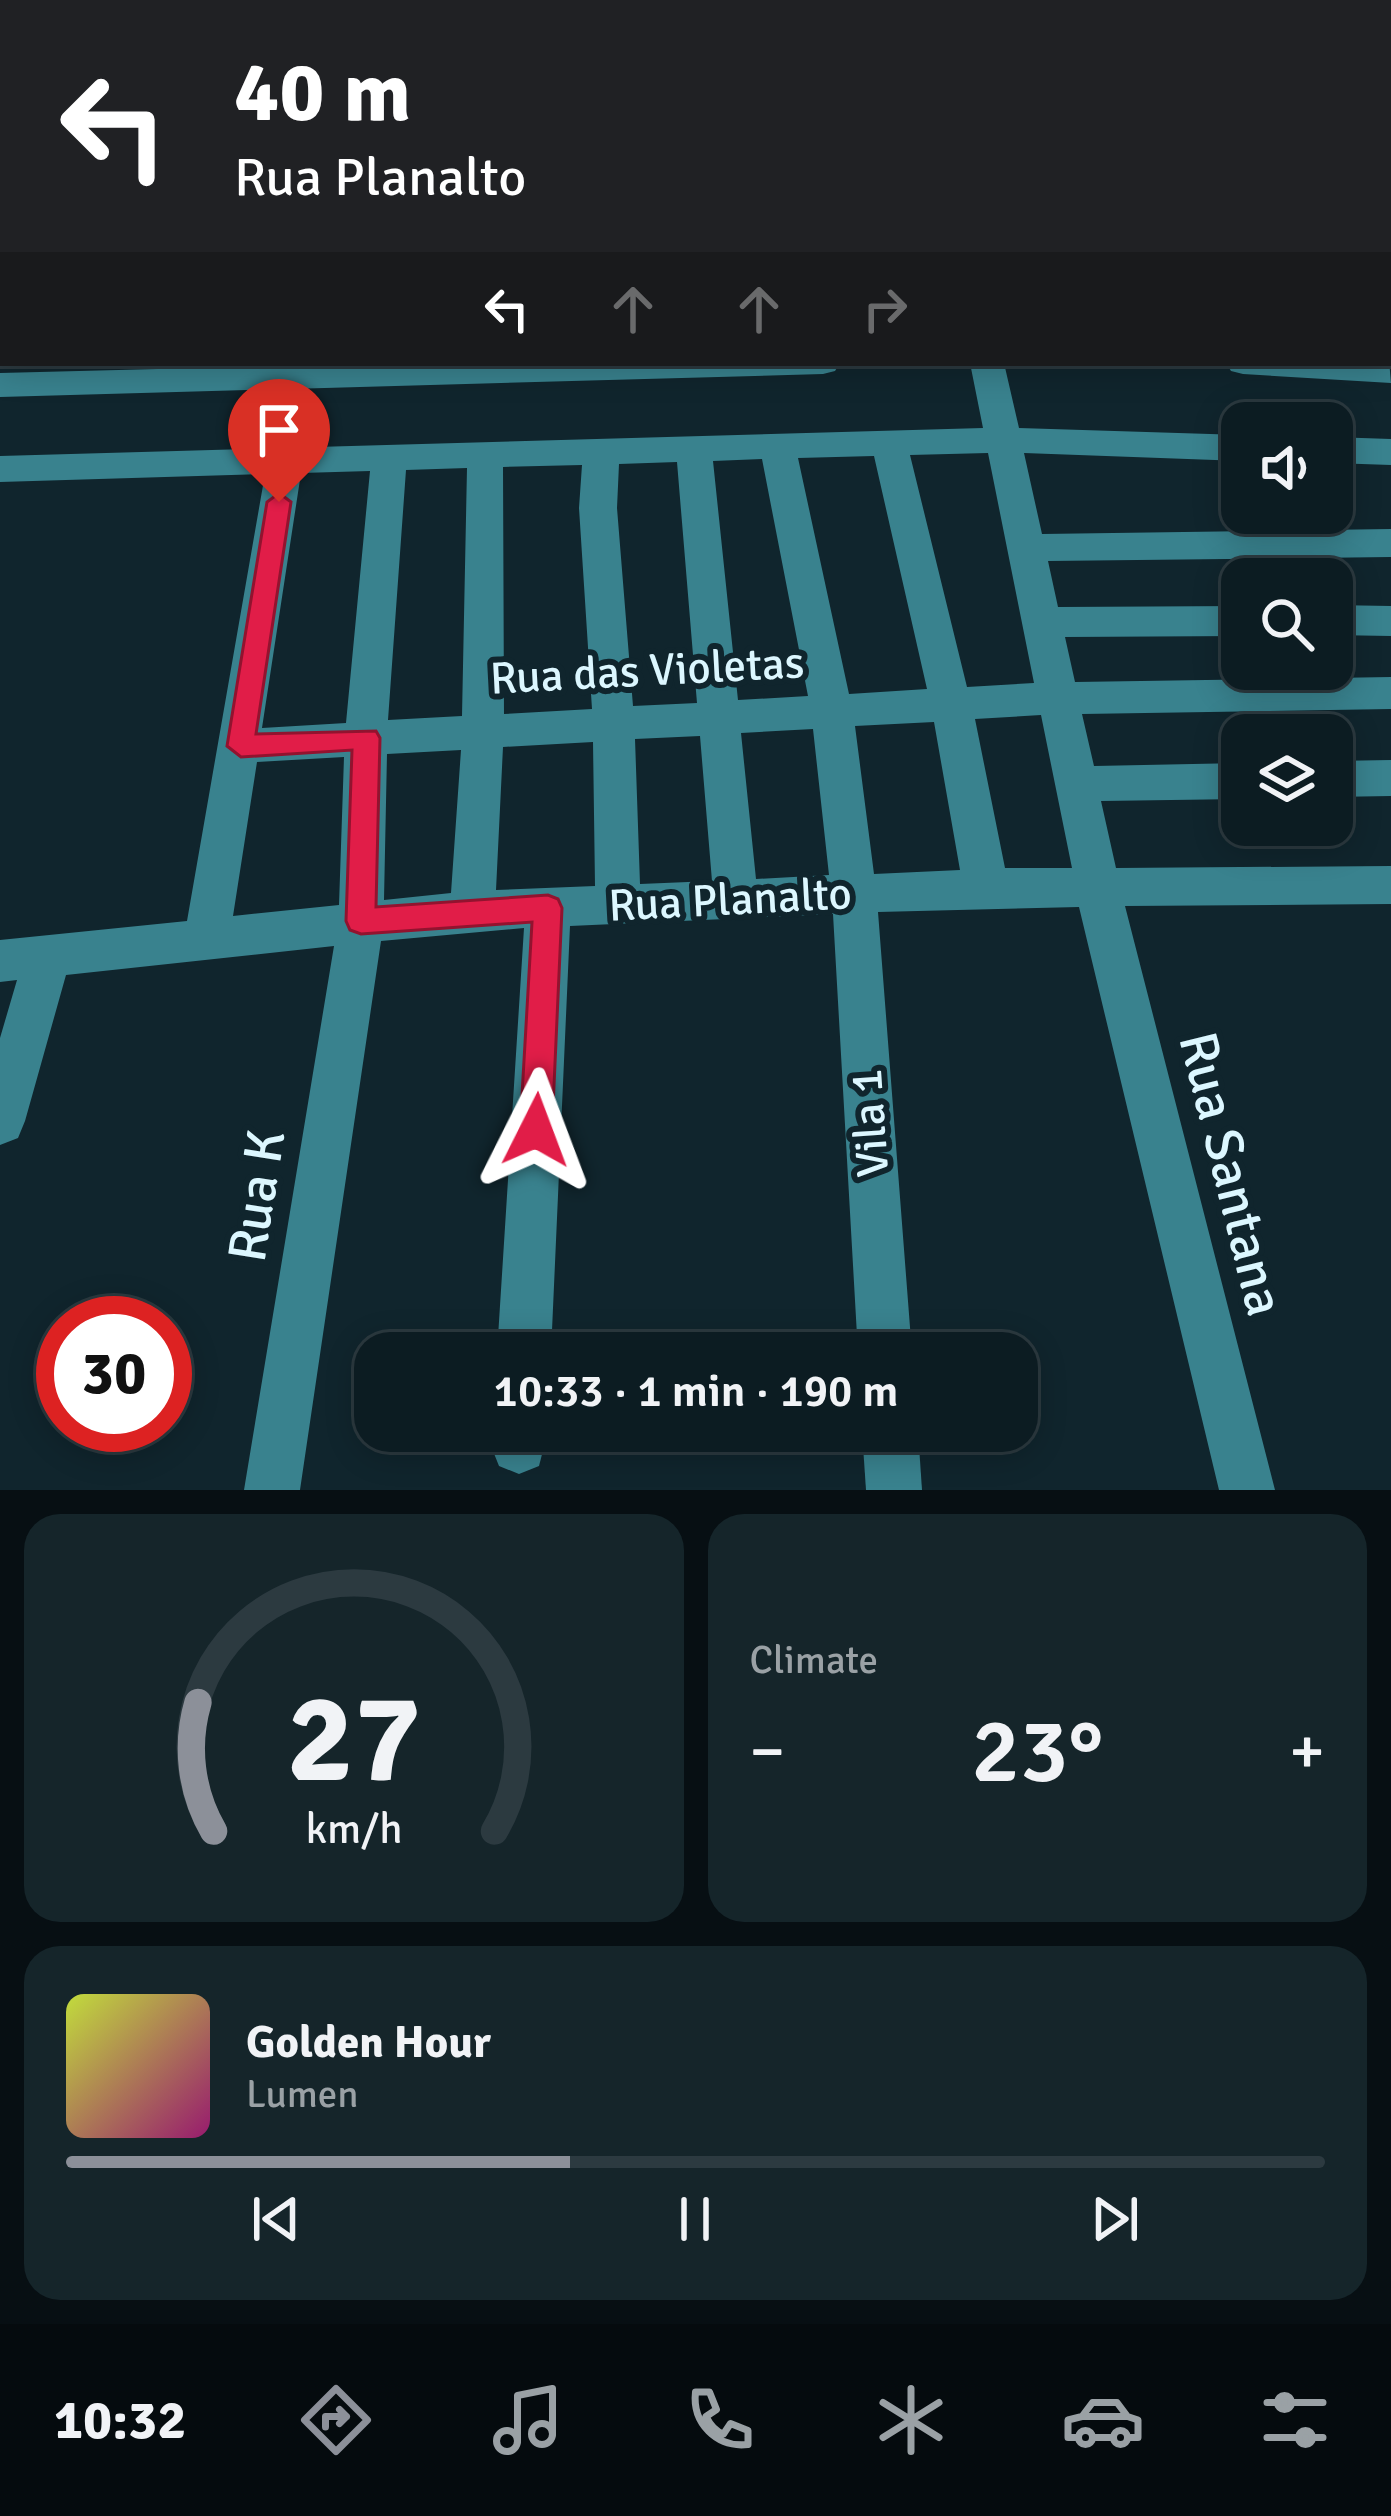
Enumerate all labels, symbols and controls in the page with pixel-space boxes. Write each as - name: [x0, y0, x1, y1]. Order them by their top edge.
- text: 40 m: [234, 41, 411, 145]
- icon: left: [36, 48, 192, 204]
- text: Rua Planalto: [234, 144, 526, 211]
- icon: left: [474, 276, 540, 342]
- icon: ahead: [600, 276, 666, 342]
- icon: ahead: [726, 276, 792, 342]
- icon: right: [852, 276, 918, 342]
- pin: [228, 379, 330, 502]
- icon: arrive: [246, 397, 312, 463]
- map controls: [1221, 402, 1353, 846]
- button: sound: [1221, 402, 1353, 534]
- button: search: [1221, 558, 1353, 690]
- street label: Rua das Violetas: [488, 635, 806, 707]
- button: layers: [1221, 714, 1353, 846]
- street label: Rua Planalto: [607, 866, 853, 934]
- street label: Rua Santana: [1163, 1025, 1299, 1323]
- position arrow: [473, 1067, 599, 1193]
- street label: Vila 1: [839, 1067, 901, 1179]
- street label: Rua K: [214, 1125, 300, 1267]
- speed limit sign: 30: [36, 1296, 192, 1452]
- text: 10:33 · 1 min · 190 m: [494, 1364, 898, 1419]
- text: Climate: [750, 1636, 878, 1684]
- text: 27: [286, 1663, 421, 1816]
- text: 23°: [971, 1696, 1103, 1807]
- text: −: [750, 1711, 785, 1792]
- text: +: [1289, 1711, 1325, 1792]
- text: km/h: [305, 1803, 402, 1856]
- text: Golden Hour: [246, 2015, 491, 2070]
- text: Lumen: [246, 2070, 359, 2118]
- icon: previous: [243, 2186, 309, 2252]
- icon: pause: [662, 2186, 728, 2252]
- icon: next: [1082, 2186, 1148, 2252]
- icon: directions: [294, 2378, 378, 2462]
- icon: music: [486, 2378, 570, 2462]
- icon: phone: [678, 2378, 762, 2462]
- icon: climate: [869, 2378, 953, 2462]
- icon: car: [1061, 2378, 1145, 2462]
- icon: filters: [1253, 2378, 1337, 2462]
- text: 10:32: [54, 2387, 186, 2454]

